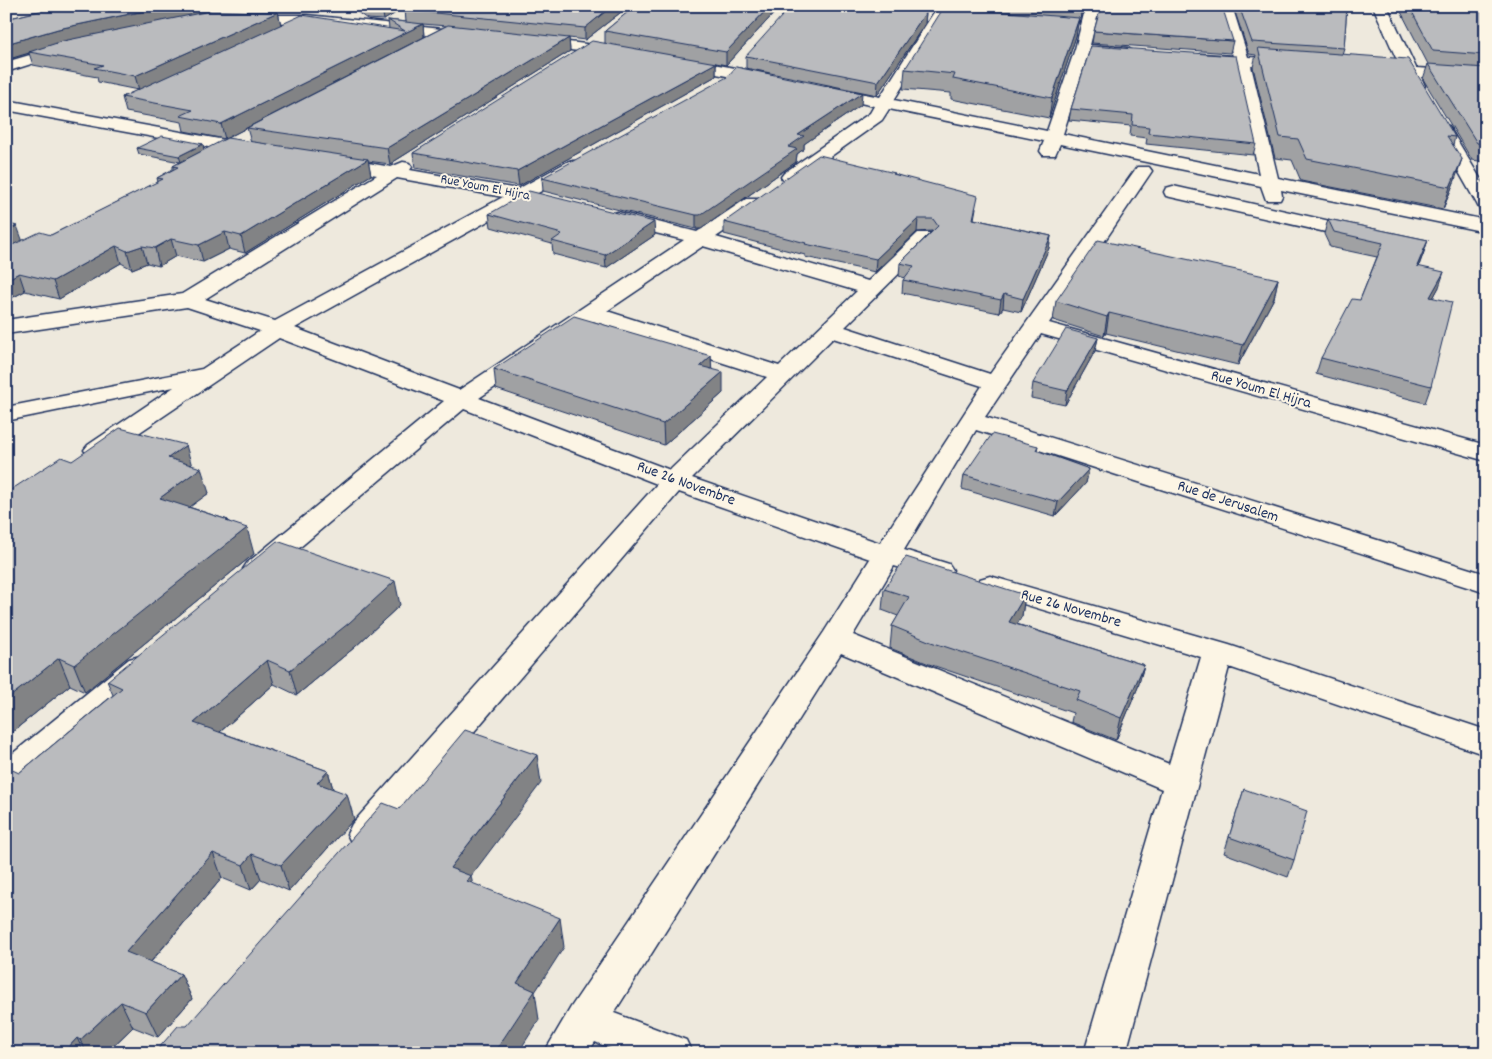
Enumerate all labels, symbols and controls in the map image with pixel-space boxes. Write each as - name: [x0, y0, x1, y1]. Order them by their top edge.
- street label: Rue Youm El Hijra: [439, 170, 532, 207]
- street label: Rue Youm El Hijra: [1208, 365, 1314, 415]
- street label: Rue 26 Novembre: [633, 455, 739, 513]
- street label: Rue de Jerusalem: [1174, 475, 1282, 529]
- street label: Rue 26 Novembre: [1018, 584, 1124, 634]

